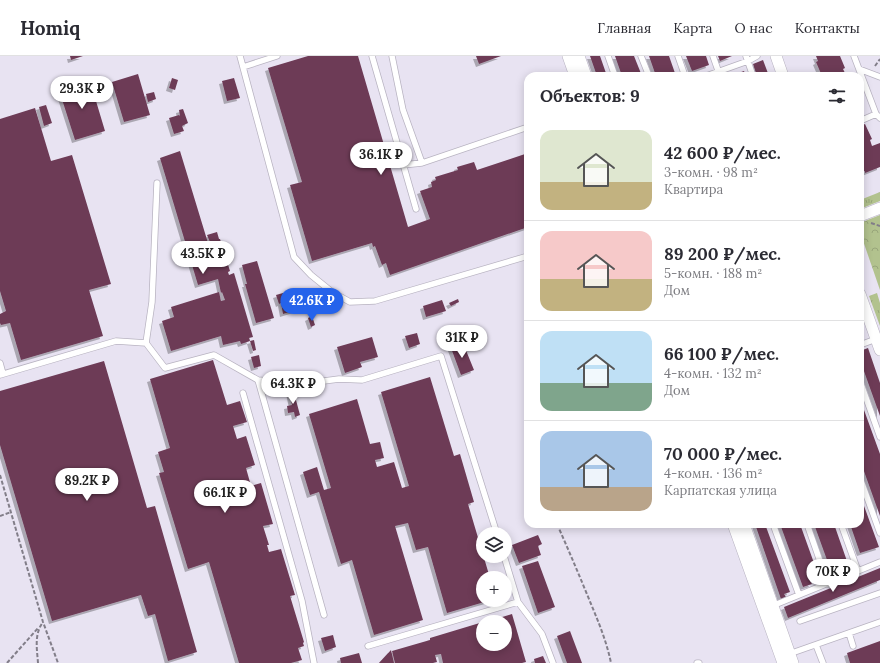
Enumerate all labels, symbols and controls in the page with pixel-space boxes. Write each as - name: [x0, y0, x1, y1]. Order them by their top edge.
- text: Homiq: [20, 16, 80, 40]
- text: Главная: [597, 19, 651, 37]
- text: Карта: [673, 19, 713, 37]
- text: О нас: [735, 19, 773, 37]
- text: Контакты: [795, 19, 860, 37]
- pin: 29.3K ₽: [45, 76, 119, 110]
- text: 29.3K ₽: [59, 80, 105, 97]
- text: Объектов: 9: [540, 85, 640, 107]
- icon: filters: [826, 85, 848, 107]
- pin: 36.1K ₽: [344, 142, 418, 176]
- text: 42 600 ₽/мес.: [664, 142, 781, 164]
- text: 36.1K ₽: [359, 146, 403, 163]
- icon: home: [572, 146, 620, 194]
- text: 3-комн. · 98 m²: [664, 164, 758, 181]
- text: Квартира: [664, 181, 723, 198]
- pin: 43.5K ₽: [166, 241, 240, 275]
- text: 89 200 ₽/мес.: [664, 243, 781, 265]
- text: 43.5K ₽: [180, 245, 226, 262]
- icon: home: [572, 247, 620, 295]
- text: 5-комн. · 188 m²: [664, 265, 762, 282]
- text: Дом: [664, 282, 690, 299]
- pin: 42.6K ₽: [275, 288, 349, 322]
- text: 42.6K ₽: [289, 292, 335, 309]
- pin: 31K ₽: [434, 325, 490, 359]
- text: 31K ₽: [445, 329, 479, 346]
- text: 66 100 ₽/мес.: [664, 343, 779, 365]
- icon: home: [572, 347, 620, 395]
- text: 4-комн. · 132 m²: [664, 365, 762, 382]
- pin: 64.3K ₽: [256, 371, 330, 405]
- text: 64.3K ₽: [270, 375, 316, 392]
- text: Дом: [664, 382, 690, 399]
- text: 70 000 ₽/мес.: [664, 443, 782, 465]
- icon: home: [572, 447, 620, 495]
- text: 4-комн. · 136 m²: [664, 465, 762, 482]
- pin: 89.2K ₽: [50, 468, 124, 502]
- text: 89.2K ₽: [64, 472, 110, 489]
- pin: 66.1K ₽: [188, 480, 262, 514]
- text: Карпатская улица: [664, 482, 777, 499]
- text: 66.1K ₽: [203, 484, 247, 501]
- map controls: [476, 527, 512, 651]
- button: layers: [476, 527, 512, 563]
- pin: 70K ₽: [805, 559, 861, 593]
- text: 70K ₽: [815, 563, 851, 580]
- button: +: [476, 571, 512, 607]
- button: −: [476, 615, 512, 651]

